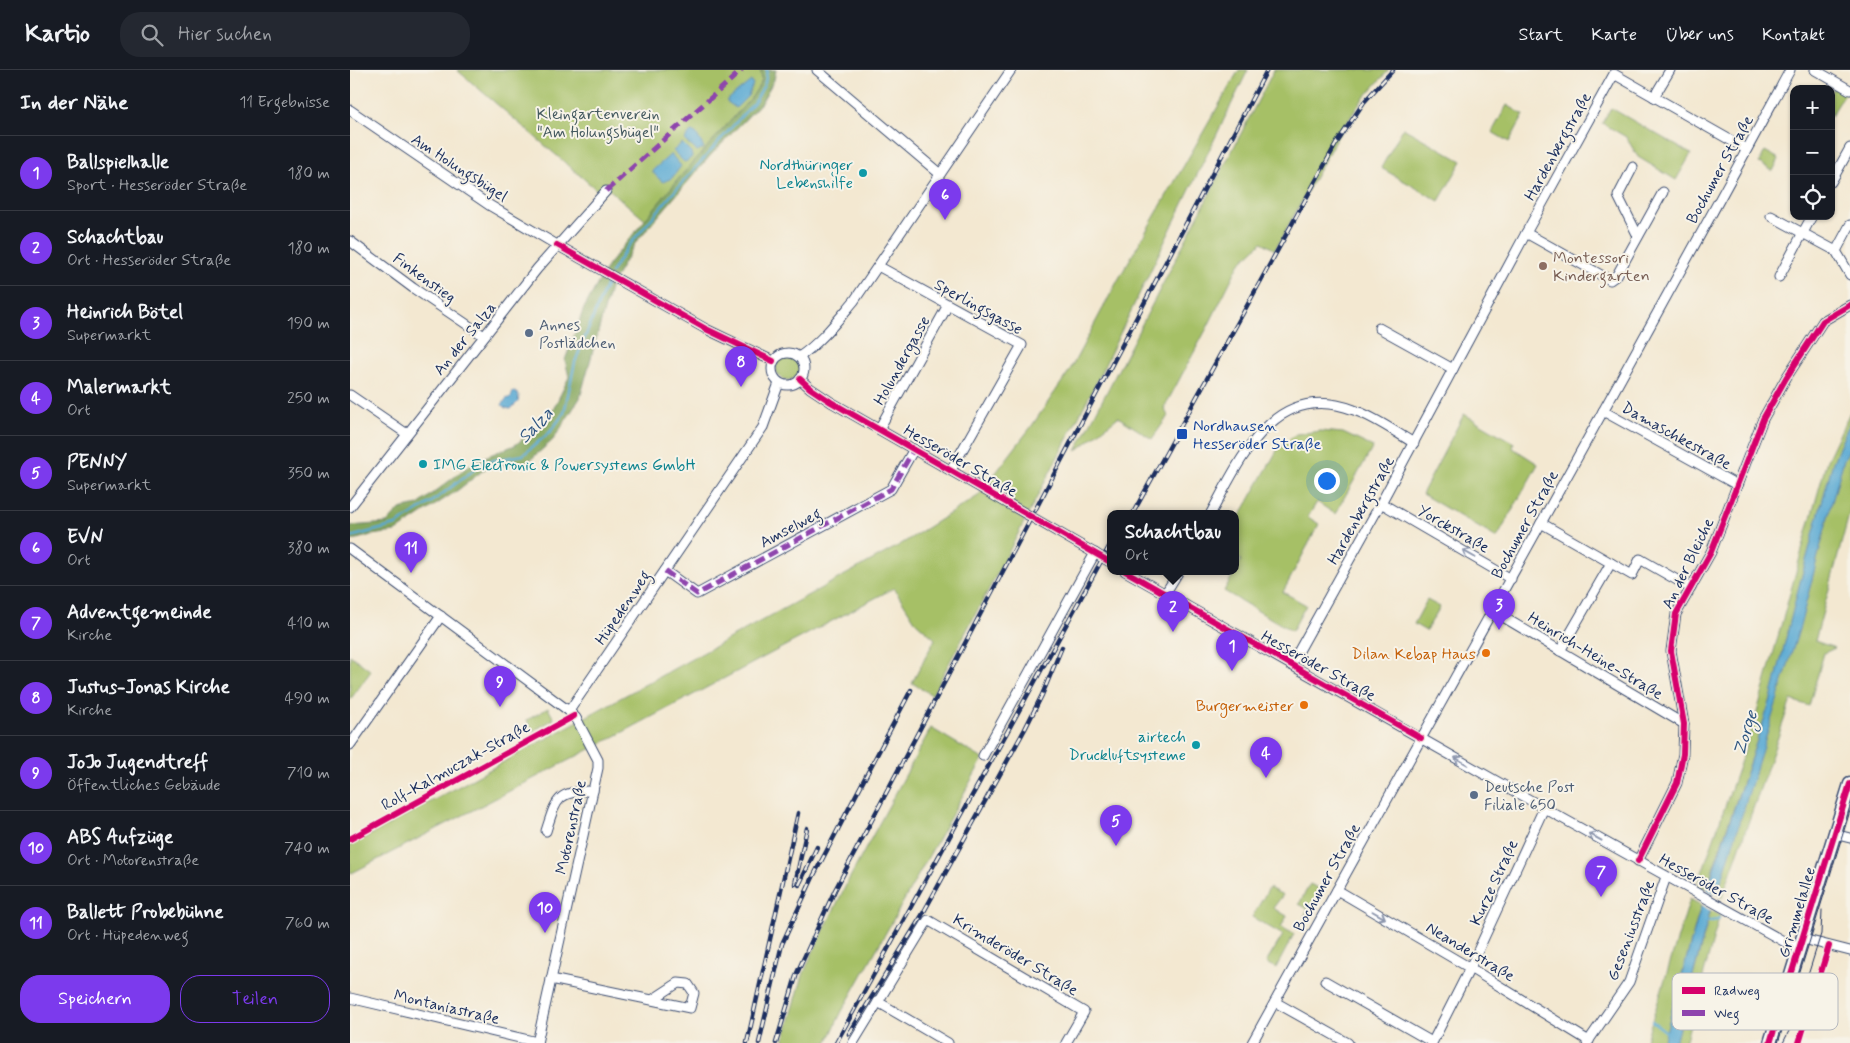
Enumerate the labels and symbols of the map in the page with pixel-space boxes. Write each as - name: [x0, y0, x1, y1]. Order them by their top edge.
- street label: Hardenbergstraße: [1520, 89, 1598, 205]
- park label: Kleingartenverein "Am Holungsbügel": [537, 104, 659, 144]
- street label: Bochumer Straße: [1682, 112, 1759, 228]
- street label: Am Holungsbügel: [406, 129, 511, 208]
- place label: Nordthüringer Lebenshilfe: [760, 155, 853, 194]
- marker: Nordthüringer Lebenshilfe: [857, 167, 869, 179]
- pin: 6: [929, 179, 961, 220]
- street label: Finkenstieg: [388, 248, 460, 308]
- place label: Montessori Kindergarten: [1553, 248, 1650, 288]
- marker: Montessori Kindergarten: [1537, 260, 1549, 272]
- street label: Sperlingsgasse: [930, 274, 1026, 341]
- street label: An der Salza: [429, 298, 501, 380]
- street label: Holundergasse: [869, 312, 936, 410]
- place label: Annes Postlädchen: [539, 315, 616, 354]
- marker: Annes Postlädchen: [523, 327, 535, 339]
- pin: 8: [725, 346, 757, 387]
- street label: Damaschkestraße: [1618, 397, 1735, 475]
- water label: Salza: [513, 402, 559, 449]
- place label: Nordhausen Hesseröder Straße: [1193, 416, 1321, 455]
- street label: Hesseröder Straße: [899, 420, 1021, 503]
- marker: Nordhausen Hesseröder Straße: [1175, 427, 1189, 441]
- street label: Hardenbergstraße: [1323, 453, 1401, 569]
- place label: IMG Electronic & Powersystems GmbH: [433, 455, 696, 476]
- marker: IMG Electronic & Powersystems GmbH: [417, 458, 429, 470]
- street label: Bochumer Straße: [1487, 467, 1564, 583]
- your location: [1314, 468, 1340, 494]
- street label: Yorckstraße: [1413, 500, 1493, 558]
- street label: Amselweg: [756, 503, 826, 554]
- street label: An der Bleiche: [1657, 515, 1720, 613]
- pin: 11: [395, 532, 427, 573]
- one-way arrow: [1461, 549, 1476, 559]
- street label: Hüpedenweg: [591, 566, 657, 650]
- pin: 3: [1483, 589, 1515, 630]
- pin: 2: [1157, 591, 1189, 632]
- street label: Heinrich-Heine-Straße: [1524, 608, 1667, 705]
- street label: Hesseröder Straße: [1257, 626, 1380, 707]
- pin: 1: [1216, 630, 1248, 671]
- place label: Dilan Kebap Haus: [1351, 644, 1476, 665]
- marker: Dilan Kebap Haus: [1480, 647, 1492, 659]
- pin: 9: [484, 666, 516, 707]
- place label: Burgermeister: [1196, 696, 1294, 718]
- marker: Burgermeister: [1298, 699, 1310, 711]
- water label: Zorge: [1728, 707, 1766, 759]
- street label: Rolf-Kalmuczak-Straße: [378, 717, 534, 816]
- place label: airtech Druckluftsysteme: [1069, 727, 1186, 766]
- pin: 4: [1250, 737, 1282, 778]
- marker: airtech Druckluftsysteme: [1190, 739, 1202, 751]
- one-way arrow: [1455, 755, 1469, 765]
- place label: Deutsche Post Filiale 650: [1484, 777, 1575, 816]
- street label: Motorenstraße: [551, 778, 592, 877]
- marker: Deutsche Post Filiale 650: [1468, 789, 1480, 801]
- pin: 5: [1100, 805, 1132, 846]
- street label: Bochumer Straße: [1289, 820, 1366, 936]
- one-way arrow: [1588, 832, 1603, 841]
- street label: Kurze Straße: [1465, 836, 1523, 929]
- street label: Hesseröder Straße: [1655, 849, 1778, 930]
- pin: 7: [1585, 856, 1617, 897]
- street label: Grimmelallee: [1774, 864, 1821, 960]
- street label: Geseniusstraße: [1603, 877, 1660, 984]
- pin: 10: [529, 892, 561, 933]
- street label: Krimderöder Straße: [949, 909, 1082, 1001]
- one-way arrow: [1371, 910, 1386, 920]
- street label: Neanderstraße: [1422, 917, 1519, 987]
- legend: [1672, 973, 1838, 1030]
- text: Radweg: [1714, 982, 1760, 1000]
- street label: Montaniastraße: [392, 985, 502, 1030]
- text: Weg: [1714, 1005, 1740, 1025]

